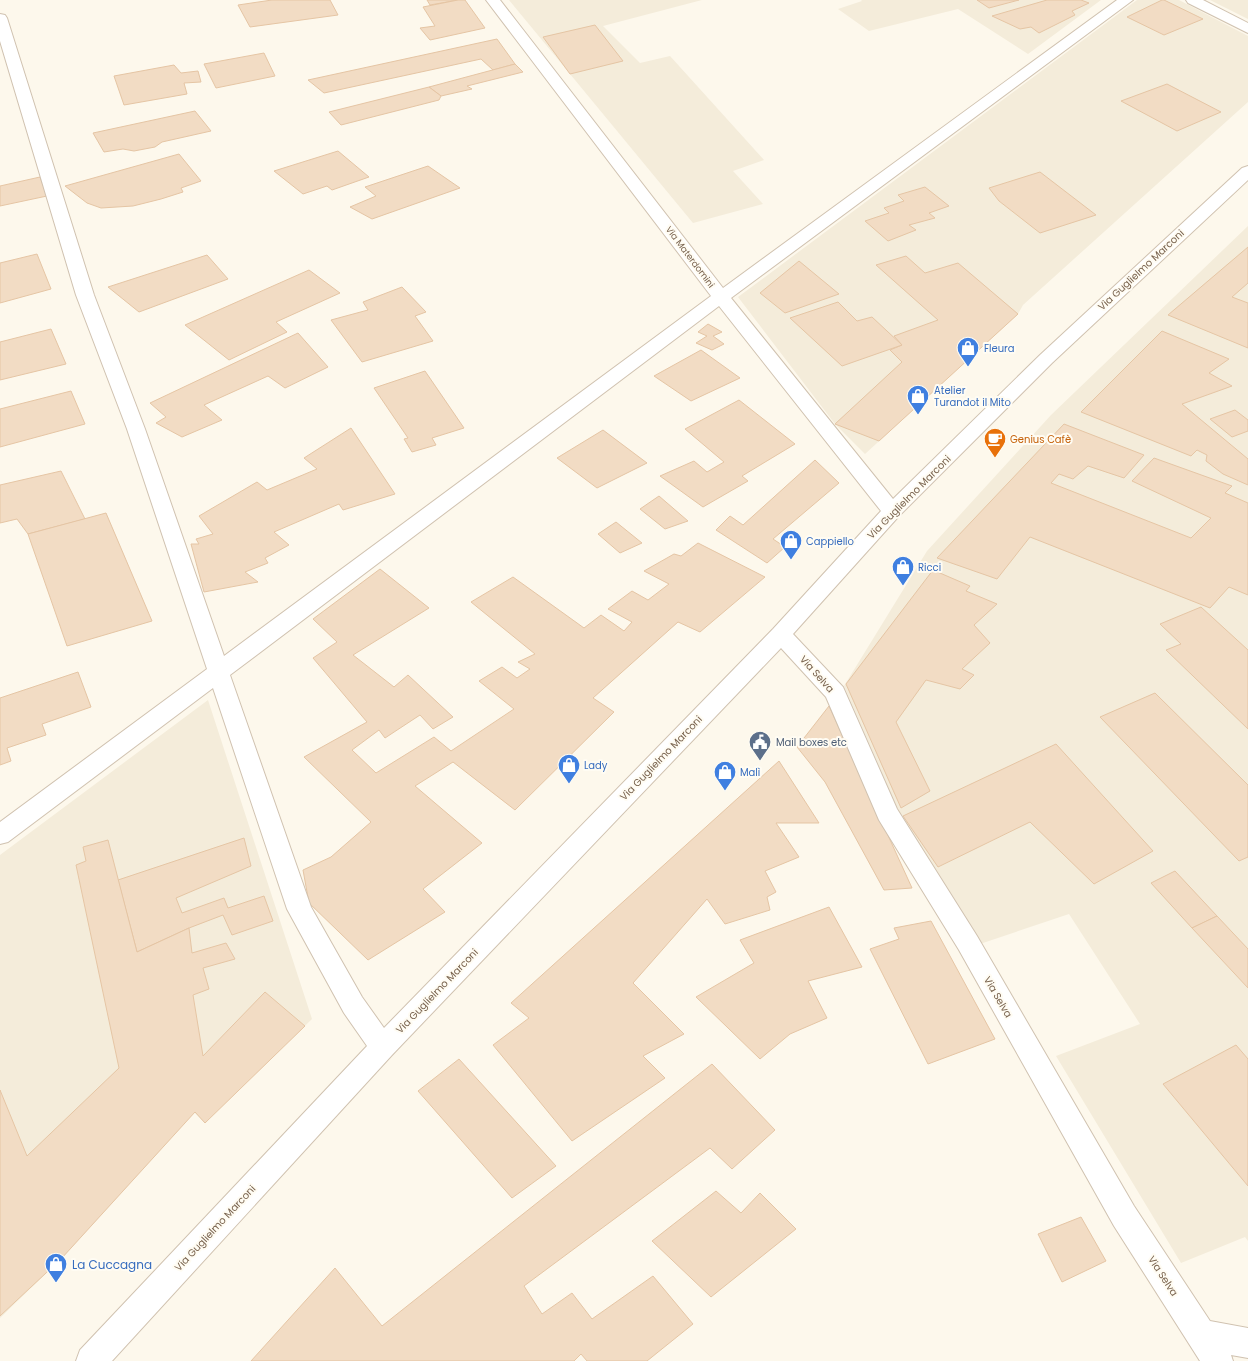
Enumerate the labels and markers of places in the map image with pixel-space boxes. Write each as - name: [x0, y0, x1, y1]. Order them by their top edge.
- shop icon: Fleura: [955, 335, 981, 368]
- place label: Fleura: [984, 341, 1015, 356]
- shop icon: Atelier Turandot il Mito: [905, 383, 931, 416]
- place label: Atelier Turandot il Mito: [934, 383, 1011, 410]
- cafe icon: Genius Cafè: [982, 426, 1008, 459]
- place label: Genius Cafè: [1010, 432, 1071, 447]
- shop icon: Cappiello: [778, 528, 804, 561]
- place label: Cappiello: [806, 534, 854, 549]
- shop icon: Ricci: [890, 554, 916, 587]
- place label: Ricci: [918, 560, 941, 575]
- public building icon: Mail boxes etc: [747, 729, 773, 762]
- place label: Mail boxes etc: [776, 735, 847, 750]
- shop icon: Lady: [556, 752, 582, 785]
- place label: Lady: [584, 758, 608, 773]
- shop icon: Malì: [712, 759, 738, 792]
- place label: Malì: [740, 765, 761, 780]
- shop icon: La Cuccagna: [43, 1251, 69, 1284]
- place label: La Cuccagna: [72, 1256, 152, 1273]

